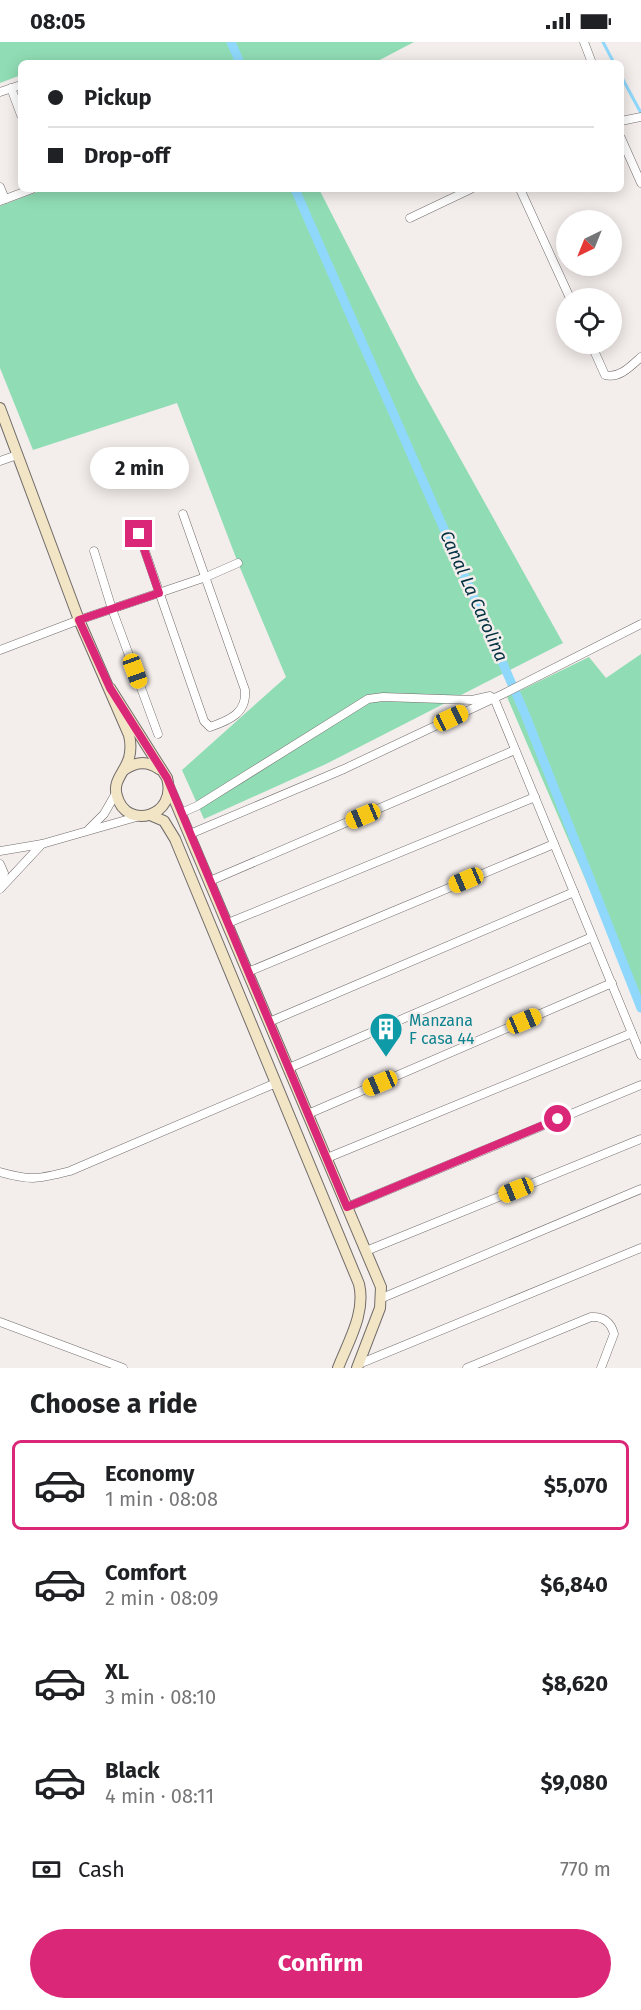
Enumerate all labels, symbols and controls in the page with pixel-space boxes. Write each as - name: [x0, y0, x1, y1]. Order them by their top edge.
- text: 08:05: [30, 8, 86, 35]
- text: Pickup: [84, 84, 152, 111]
- text: Drop-off: [84, 142, 170, 169]
- north arrow: [556, 210, 622, 276]
- map controls: [556, 210, 622, 354]
- button: locate: [556, 288, 622, 354]
- callout: 2 min: [90, 447, 188, 489]
- text: 2 min: [115, 456, 164, 480]
- route end: [125, 520, 152, 547]
- water label: Canal La Carolina: [435, 527, 513, 665]
- car: [120, 651, 150, 691]
- car: [431, 702, 471, 734]
- car: [343, 801, 383, 831]
- car: [446, 865, 486, 895]
- car: [504, 1006, 544, 1036]
- building icon: Manzana F casa 44: [368, 1011, 404, 1058]
- place label: Manzana F casa 44: [409, 1011, 475, 1048]
- car: [360, 1068, 400, 1098]
- route start: [544, 1105, 571, 1132]
- car: [496, 1175, 536, 1205]
- text: Choose a ride: [30, 1388, 197, 1420]
- icon: car: [33, 1458, 87, 1512]
- text: Economy: [105, 1460, 194, 1487]
- text: $5,070: [544, 1472, 608, 1499]
- text: 1 min · 08:08: [105, 1487, 218, 1511]
- icon: car: [33, 1557, 87, 1611]
- text: Comfort: [105, 1559, 186, 1586]
- text: $6,840: [540, 1571, 608, 1598]
- text: 2 min · 08:09: [105, 1586, 219, 1610]
- icon: car: [33, 1656, 87, 1710]
- text: XL: [105, 1658, 129, 1685]
- text: $8,620: [542, 1670, 608, 1697]
- text: 3 min · 08:10: [105, 1685, 216, 1709]
- icon: car: [33, 1755, 87, 1809]
- text: Black: [105, 1757, 160, 1784]
- text: $9,080: [540, 1769, 608, 1796]
- text: 4 min · 08:11: [105, 1784, 214, 1808]
- icon: cash: [30, 1853, 63, 1886]
- text: Cash: [78, 1856, 125, 1883]
- text: 770 m: [560, 1857, 611, 1881]
- button: Confirm: [30, 1929, 611, 1998]

